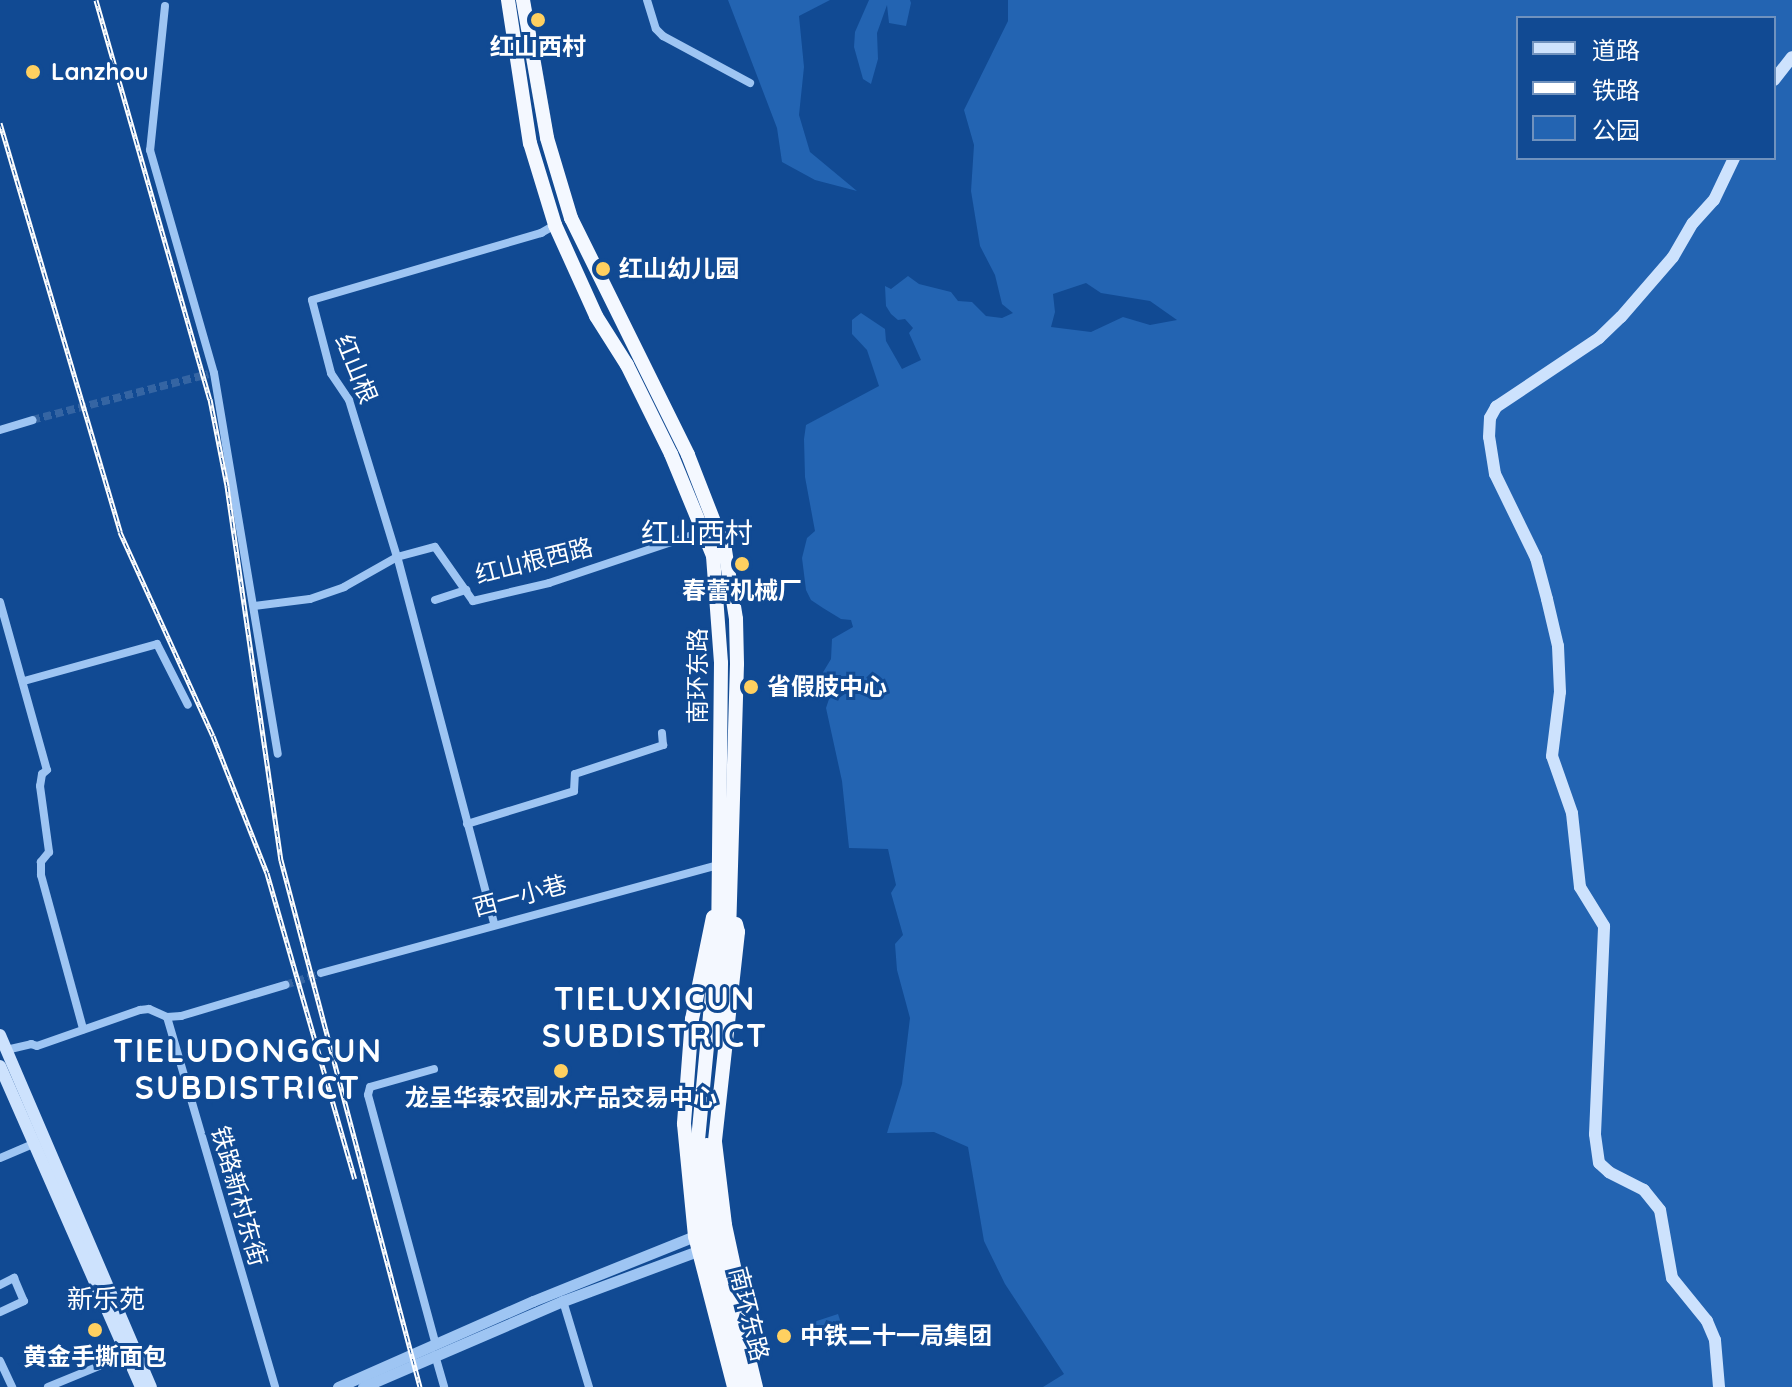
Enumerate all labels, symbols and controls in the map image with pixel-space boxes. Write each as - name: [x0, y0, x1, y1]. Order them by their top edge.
- marker: 红山西村: [529, 11, 547, 29]
- legend: [1516, 16, 1776, 160]
- place label: 红山西村: [490, 33, 586, 61]
- text: 道路: [1592, 35, 1640, 65]
- place label: Lanzhou: [51, 58, 149, 86]
- marker: Lanzhou: [22, 61, 44, 83]
- text: 铁路: [1592, 75, 1640, 105]
- text: 公园: [1592, 115, 1640, 145]
- place label: 红山幼儿园: [619, 255, 739, 283]
- marker: 红山幼儿园: [594, 260, 612, 278]
- street label: 红山根: [329, 330, 383, 408]
- district label: 红山西村: [641, 516, 753, 550]
- street label: 红山根西路: [472, 533, 596, 589]
- marker: 春蕾机械厂: [733, 555, 751, 573]
- place label: 春蕾机械厂: [682, 577, 802, 605]
- street label: 南环东路: [684, 628, 712, 724]
- place label: 省假肢中心: [767, 673, 887, 701]
- marker: 省假肢中心: [742, 678, 760, 696]
- street label: 西一小巷: [470, 870, 570, 922]
- district label: TIELUXICUN SUBDISTRICT: [542, 980, 768, 1055]
- district label: TIELUDONGCUN SUBDISTRICT: [113, 1032, 383, 1107]
- marker: 龙呈华泰农副水产品交易中心: [552, 1062, 570, 1080]
- place label: 龙呈华泰农副水产品交易中心: [405, 1084, 717, 1112]
- street label: 铁路新村东街: [205, 1123, 273, 1269]
- street label: 南环东路: [723, 1264, 775, 1364]
- district label: 新乐苑: [67, 1283, 145, 1315]
- marker: 黄金手撕面包: [86, 1321, 104, 1339]
- place label: 中铁二十一局集团: [800, 1322, 992, 1350]
- marker: 中铁二十一局集团: [775, 1327, 793, 1345]
- place label: 黄金手撕面包: [23, 1343, 167, 1371]

